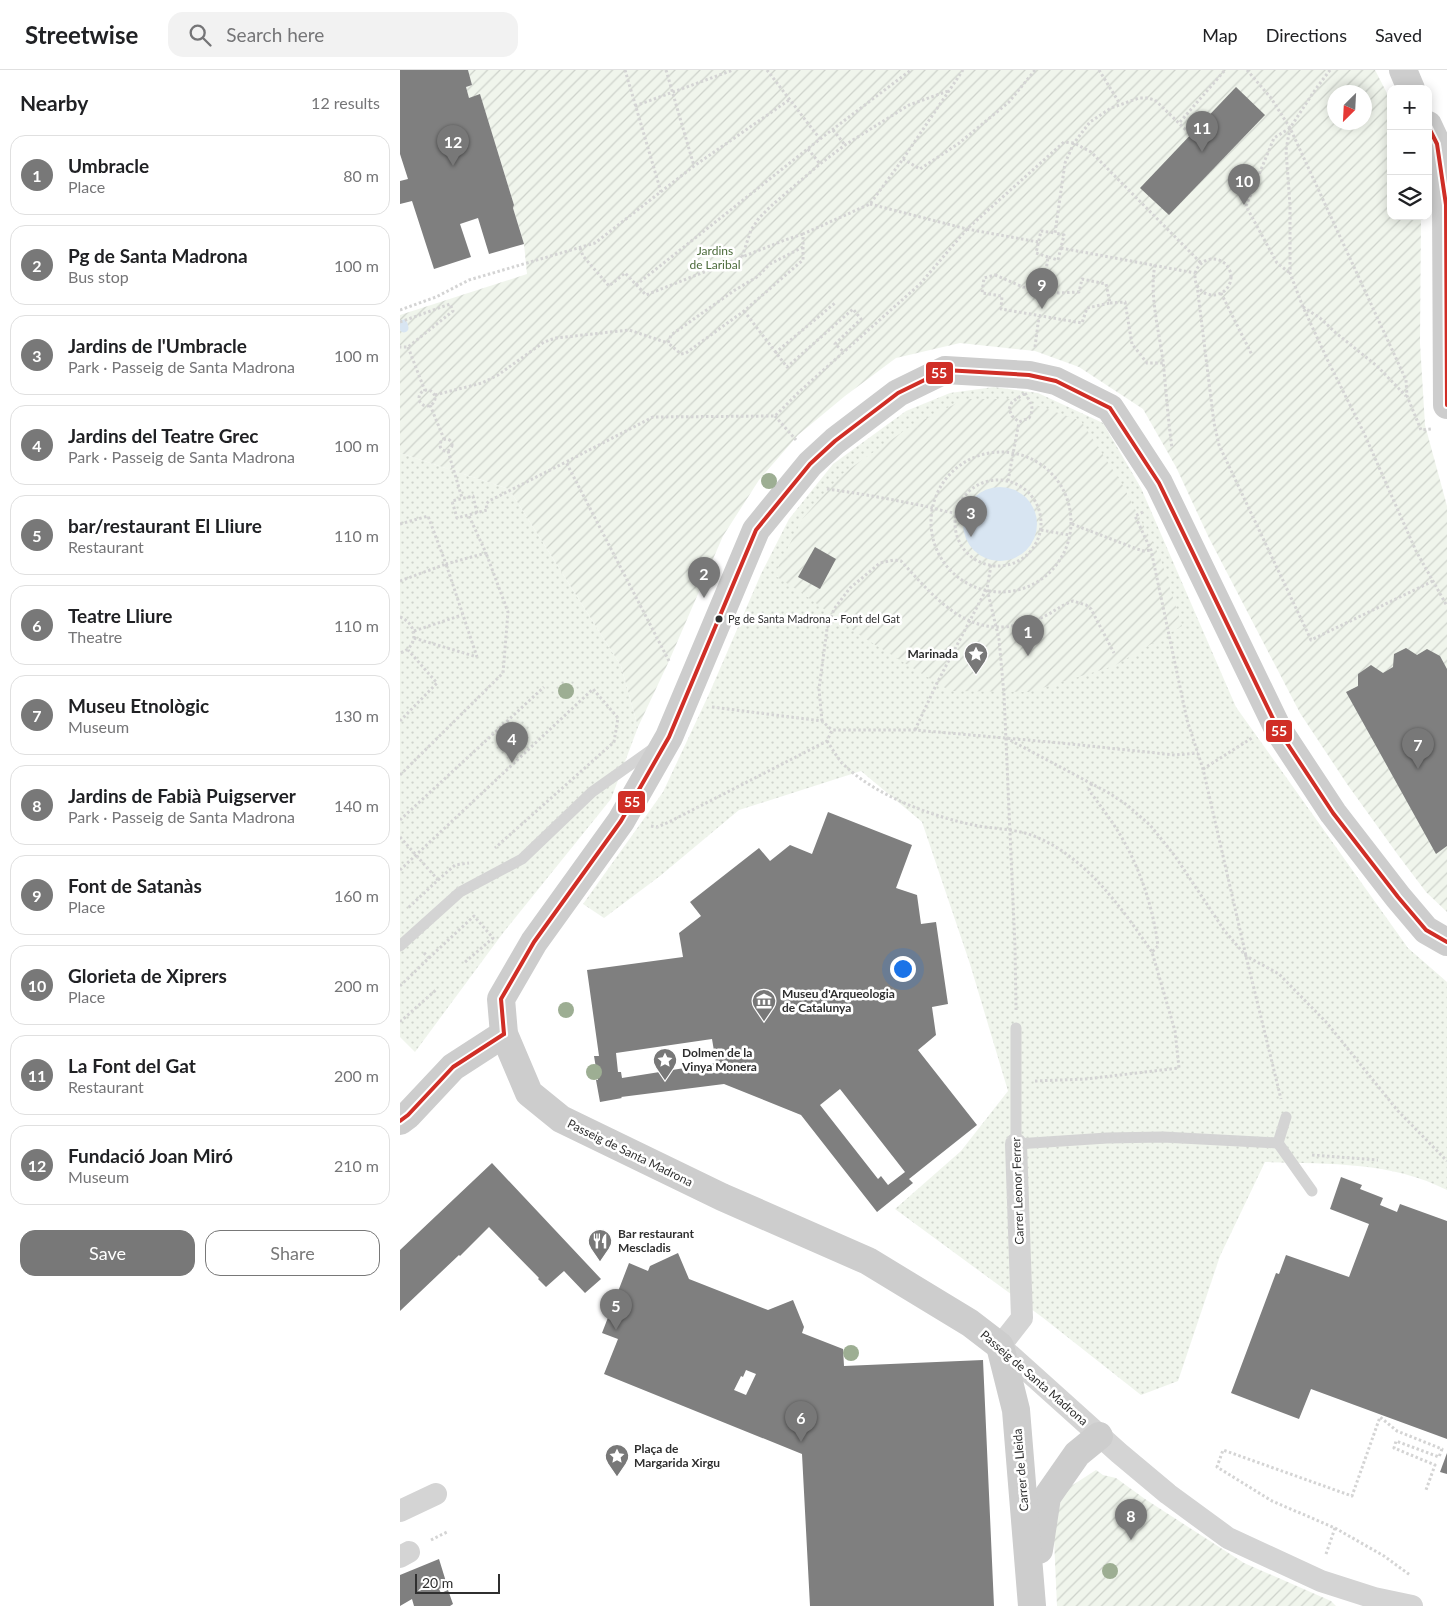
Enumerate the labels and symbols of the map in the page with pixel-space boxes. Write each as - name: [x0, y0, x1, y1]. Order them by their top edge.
- north arrow: [1327, 85, 1372, 130]
- pin: 11: [1186, 111, 1218, 152]
- pin: 12: [437, 125, 469, 166]
- pin: 10: [1228, 164, 1260, 205]
- park label: Jardins de Laribal: [689, 243, 741, 272]
- pin: 9: [1026, 268, 1058, 309]
- line badge: 55: [925, 361, 954, 385]
- text: 55: [931, 364, 947, 381]
- pin: 3: [955, 496, 987, 537]
- pin: 2: [688, 557, 720, 598]
- place label: Pg de Santa Madrona - Font del Gat: [728, 612, 900, 625]
- marker: Pg de Santa Madrona - Font del Gat: [714, 614, 724, 624]
- pin: 1: [1012, 615, 1044, 656]
- place icon: Marinada: [963, 641, 989, 675]
- place label: Marinada: [907, 646, 958, 661]
- line badge: 55: [1265, 719, 1293, 743]
- pin: 4: [496, 722, 528, 763]
- text: 55: [1271, 722, 1287, 739]
- pin: 7: [1402, 728, 1434, 769]
- line badge: 55: [617, 790, 646, 814]
- text: 55: [624, 793, 640, 810]
- your location: [890, 956, 916, 982]
- place label: Museu d'Arqueologia de Catalunya: [782, 986, 895, 1015]
- museum icon: Museu d'Arqueologia de Catalunya: [751, 988, 777, 1022]
- place label: Dolmen de la Vinya Monera: [681, 1045, 757, 1074]
- place icon: Dolmen de la Vinya Monera: [652, 1047, 678, 1081]
- street label: Passeig de Santa Madrona: [565, 1116, 695, 1189]
- street label: Carrer Leonor Ferrer: [1008, 1136, 1027, 1245]
- place label: Bar restaurant Mescladis: [618, 1226, 695, 1255]
- restaurant icon: Bar restaurant Mescladis: [587, 1228, 613, 1262]
- pin: 5: [600, 1289, 632, 1330]
- street label: Passeig de Santa Madrona: [977, 1327, 1091, 1428]
- pin: 6: [785, 1401, 817, 1442]
- street label: Carrer de Lleida: [1009, 1428, 1032, 1512]
- place label: Plaça de Margarida Xirgu: [634, 1441, 720, 1470]
- place icon: Plaça de Margarida Xirgu: [604, 1443, 630, 1477]
- pin: 8: [1115, 1499, 1147, 1540]
- scale bar: [415, 1571, 500, 1594]

